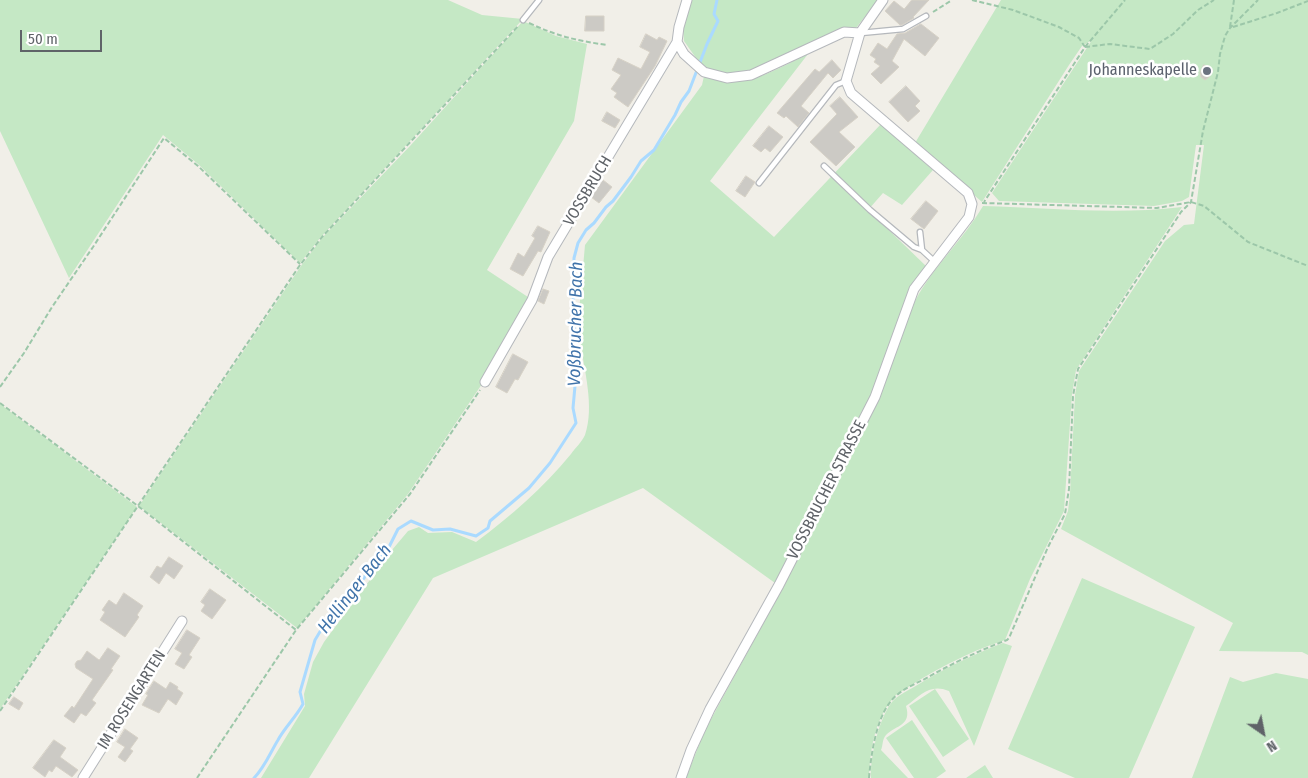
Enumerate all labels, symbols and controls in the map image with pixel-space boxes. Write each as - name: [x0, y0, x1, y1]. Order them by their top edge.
- scale bar: [22, 20, 105, 52]
- text: 50 m: [28, 30, 58, 48]
- place label: Johanneskapelle: [1089, 61, 1197, 81]
- marker: Johanneskapelle: [1201, 65, 1213, 77]
- street label: VOSSBRUCH: [560, 152, 616, 230]
- water label: Voßbrucher Bach: [564, 261, 588, 387]
- street label: VOSSBRUCHER STRASSE: [784, 417, 870, 563]
- water label: Hellinger Bach: [313, 540, 397, 638]
- street label: IM ROSENGARTEN: [94, 647, 170, 753]
- north arrow: [1238, 708, 1288, 758]
- text: N: [1263, 737, 1280, 755]

